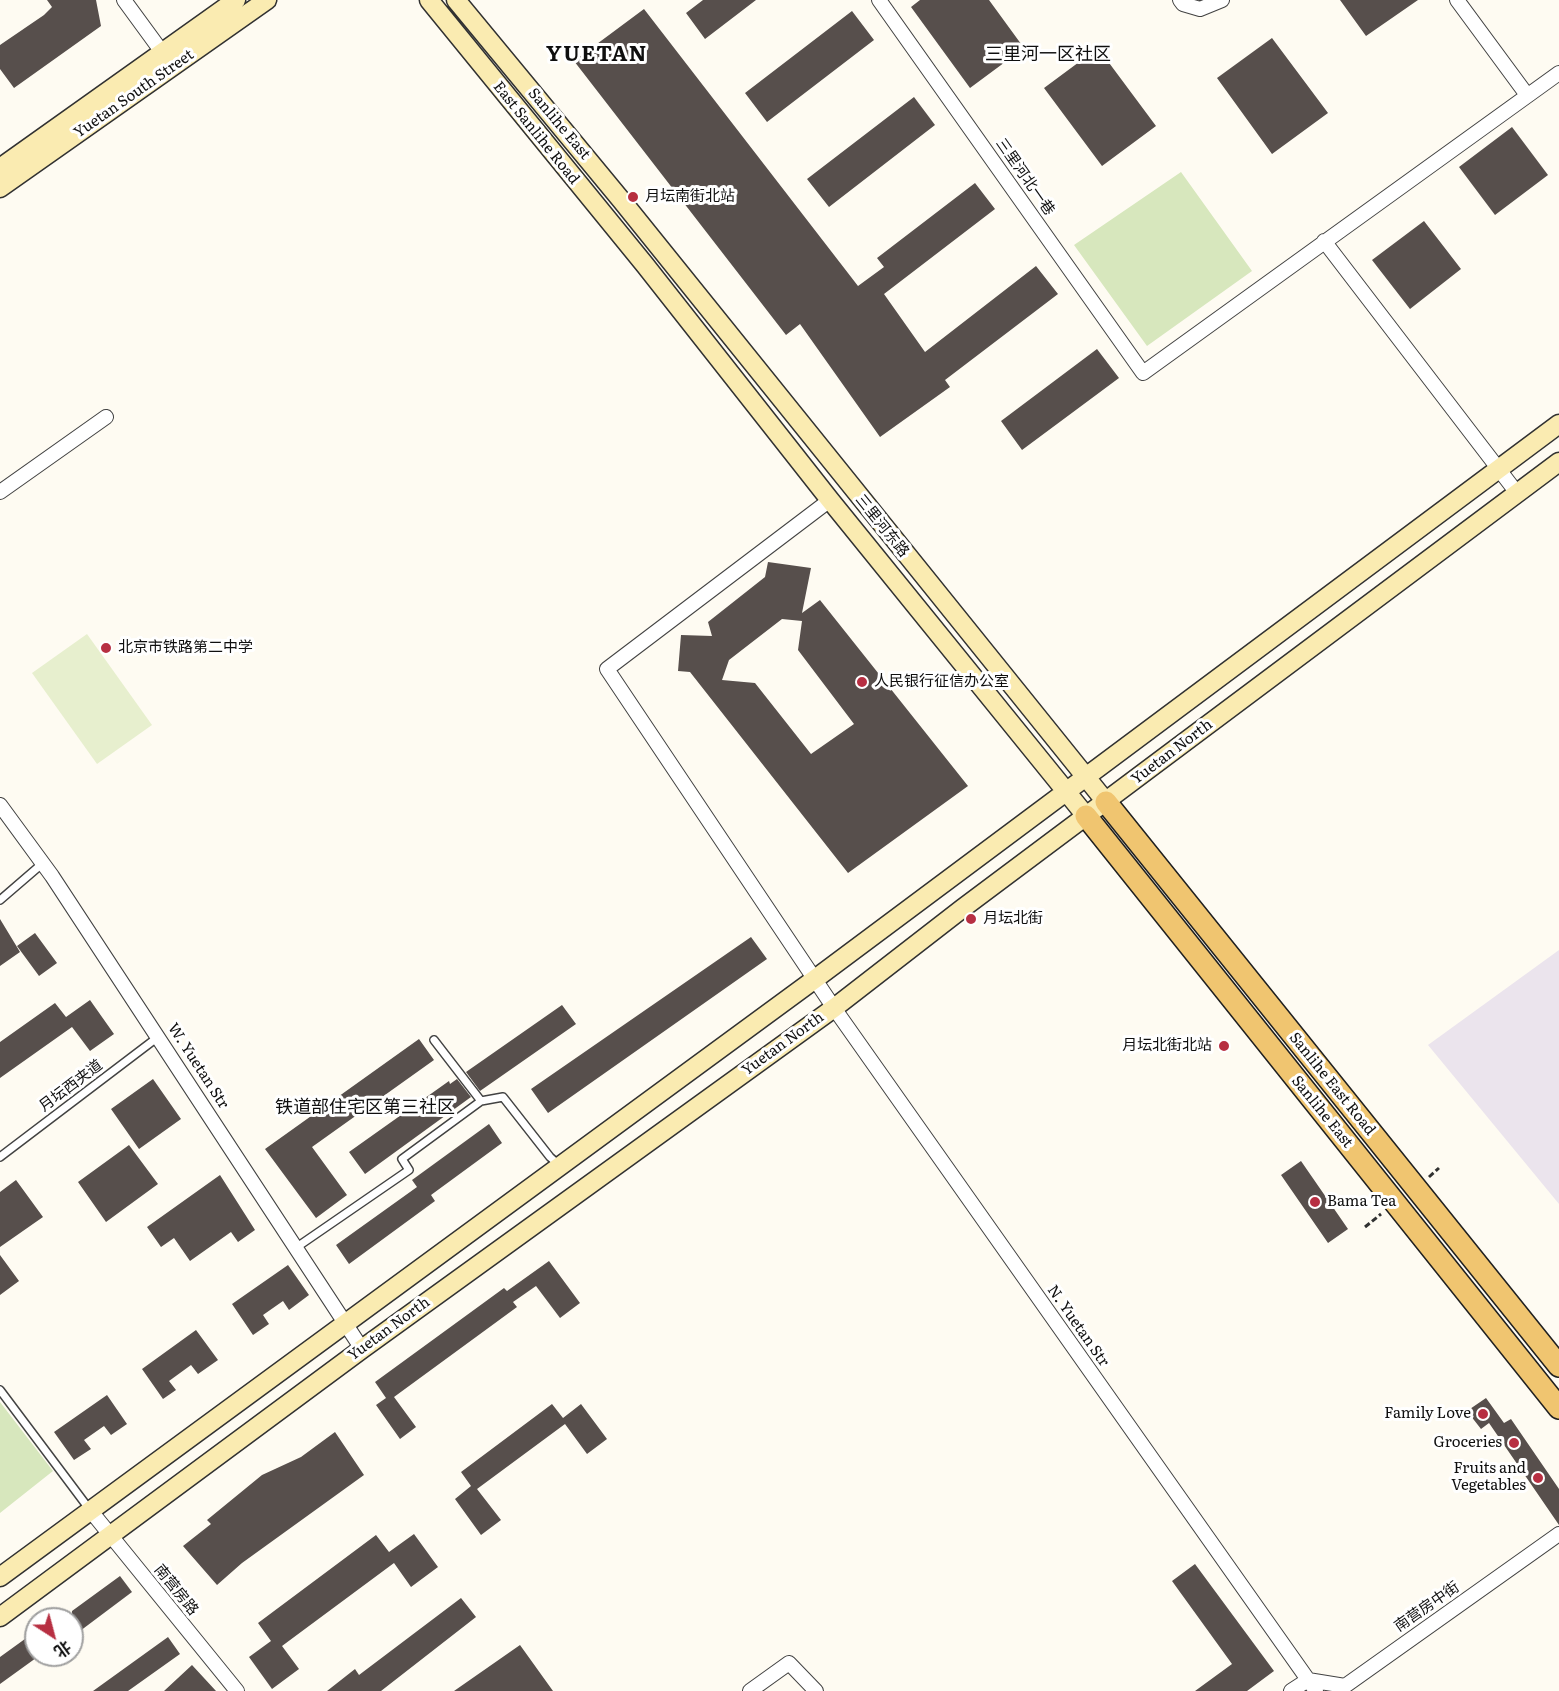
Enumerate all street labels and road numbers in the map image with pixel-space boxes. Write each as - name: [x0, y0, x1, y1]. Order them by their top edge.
- street label: Yuetan South Street: [71, 46, 197, 142]
- street label: East Sanlihe Road: [489, 78, 583, 188]
- street label: Sanlihe East: [524, 85, 594, 163]
- street label: 三里河北一巷: [992, 135, 1058, 219]
- street label: 三里河东路: [851, 491, 913, 561]
- street label: Yuetan North: [1128, 716, 1216, 788]
- street label: Yuetan North: [739, 1008, 827, 1080]
- street label: W. Yuetan Str: [164, 1020, 232, 1112]
- street label: Sanlihe East Road: [1285, 1029, 1379, 1139]
- street label: 月坛西夹道: [36, 1056, 106, 1116]
- street label: Sanlihe East: [1287, 1072, 1357, 1152]
- street label: N. Yuetan Str: [1043, 1282, 1113, 1370]
- street label: Yuetan North: [345, 1293, 433, 1365]
- street label: 南营房路: [150, 1561, 202, 1619]
- street label: 南营房中街: [1391, 1578, 1463, 1636]

